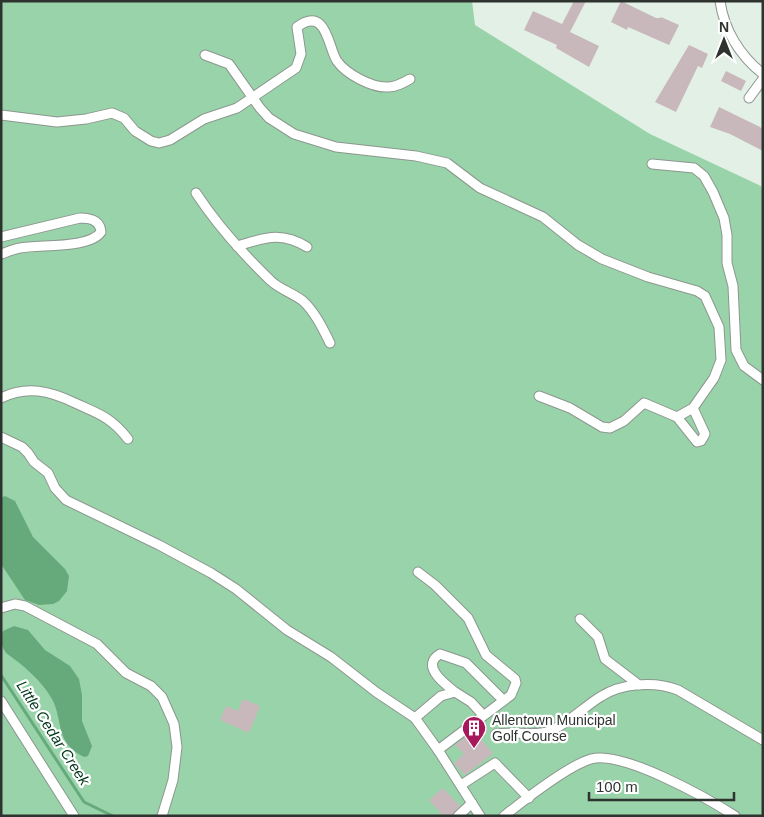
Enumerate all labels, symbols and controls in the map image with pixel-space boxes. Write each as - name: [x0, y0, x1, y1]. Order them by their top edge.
- north arrow: [699, 15, 749, 65]
- text: N: [719, 19, 729, 35]
- water label: Little Cedar Creek: [13, 677, 94, 789]
- place label: Allentown Municipal Golf Course: [492, 712, 616, 744]
- building icon: Allentown Municipal Golf Course: [461, 715, 487, 749]
- scale bar: [589, 770, 734, 802]
- text: 100 m: [596, 778, 638, 795]

